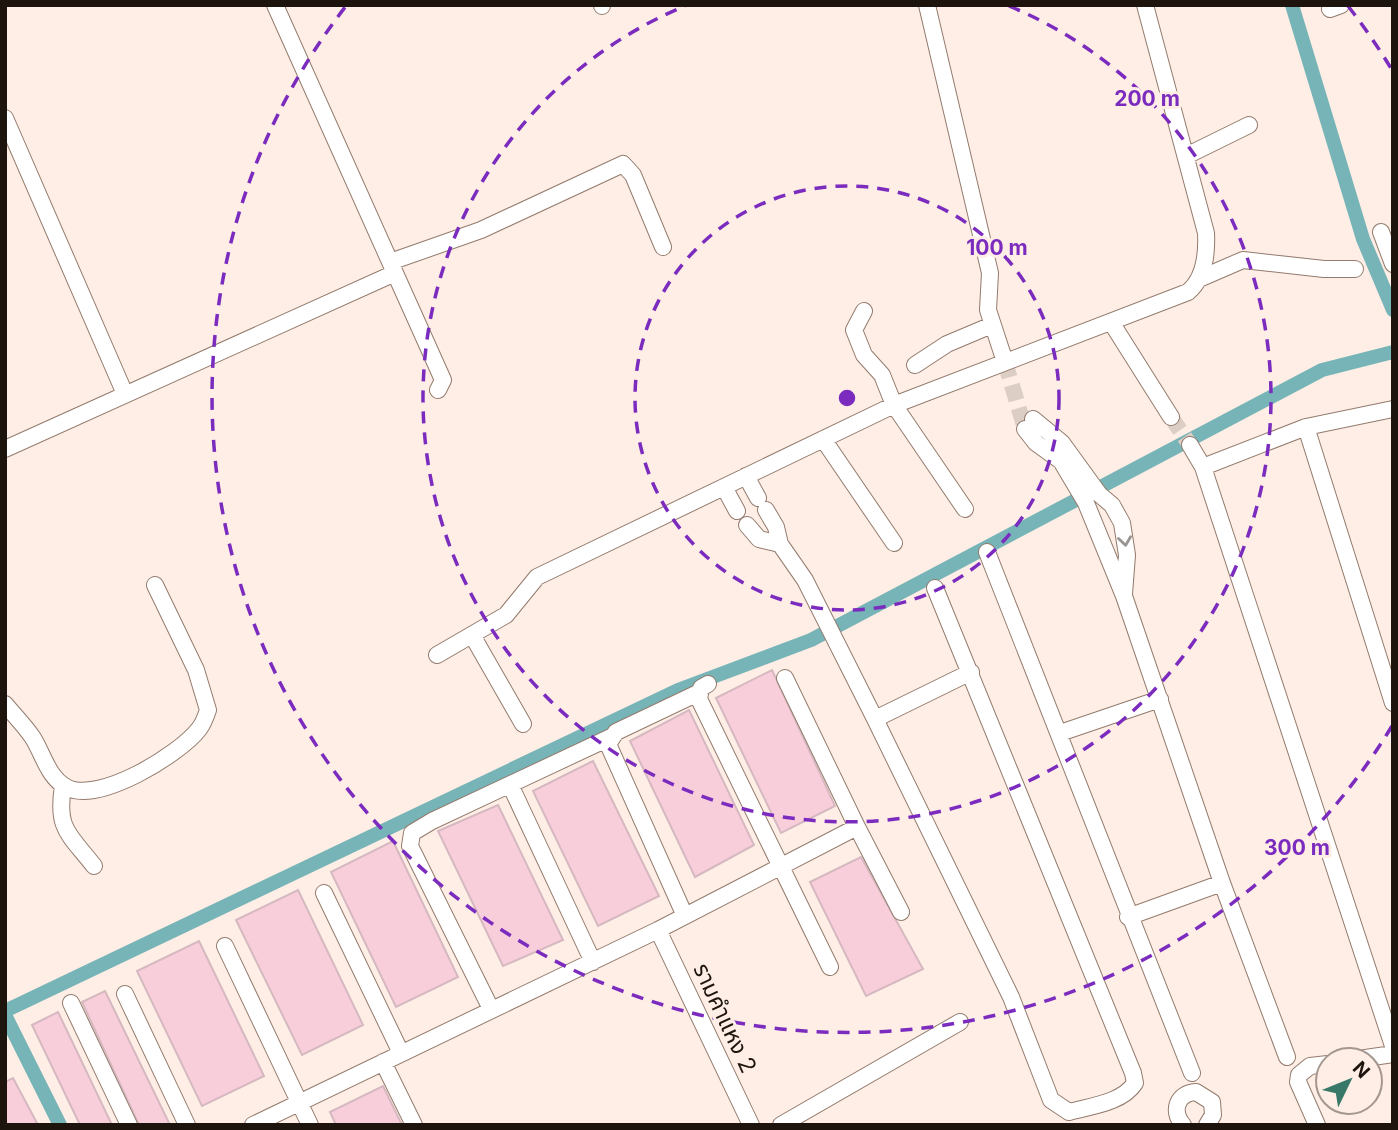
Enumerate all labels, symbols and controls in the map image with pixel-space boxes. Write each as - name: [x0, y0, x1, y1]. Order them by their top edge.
- text: 200 m: [1114, 86, 1180, 111]
- text: 100 m: [966, 235, 1028, 260]
- centre of rings: [835, 386, 859, 410]
- one-way arrow: [1117, 535, 1132, 547]
- text: 300 m: [1264, 835, 1330, 860]
- street label: รามคำแหง 2: [687, 959, 763, 1077]
- north arrow: [1314, 1046, 1384, 1116]
- text: N: [1348, 1057, 1374, 1083]

